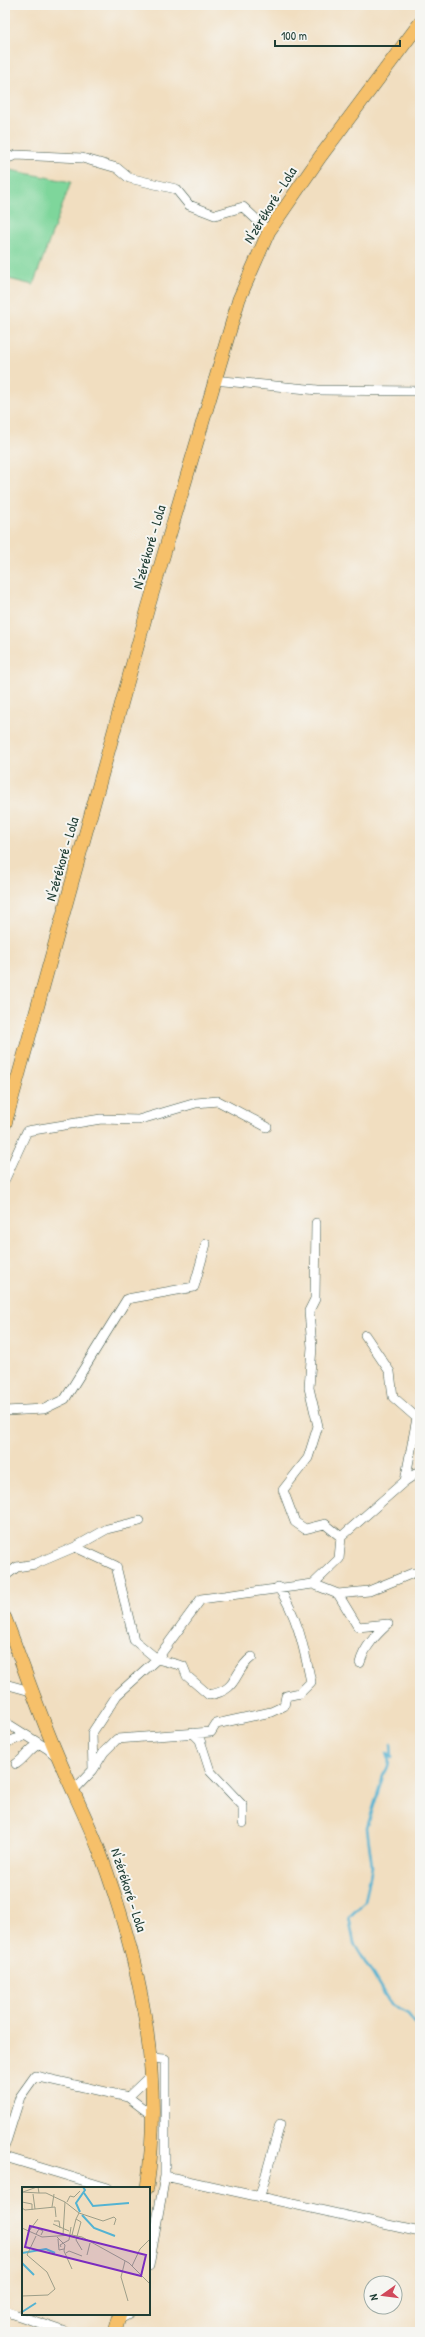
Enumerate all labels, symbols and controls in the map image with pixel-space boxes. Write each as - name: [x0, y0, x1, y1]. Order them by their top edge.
- scale bar: [275, 22, 400, 48]
- text: 100 m: [281, 27, 307, 44]
- street label: N'zérékoré - Lola: [239, 162, 301, 247]
- street label: N'zérékoré - Lola: [127, 502, 170, 591]
- street label: N'zérékoré - Lola: [40, 814, 83, 903]
- street label: N'zérékoré - Lola: [107, 1846, 152, 1935]
- inset map: [22, 2187, 150, 2315]
- north arrow: [363, 2275, 403, 2315]
- text: N: [366, 2293, 381, 2302]

